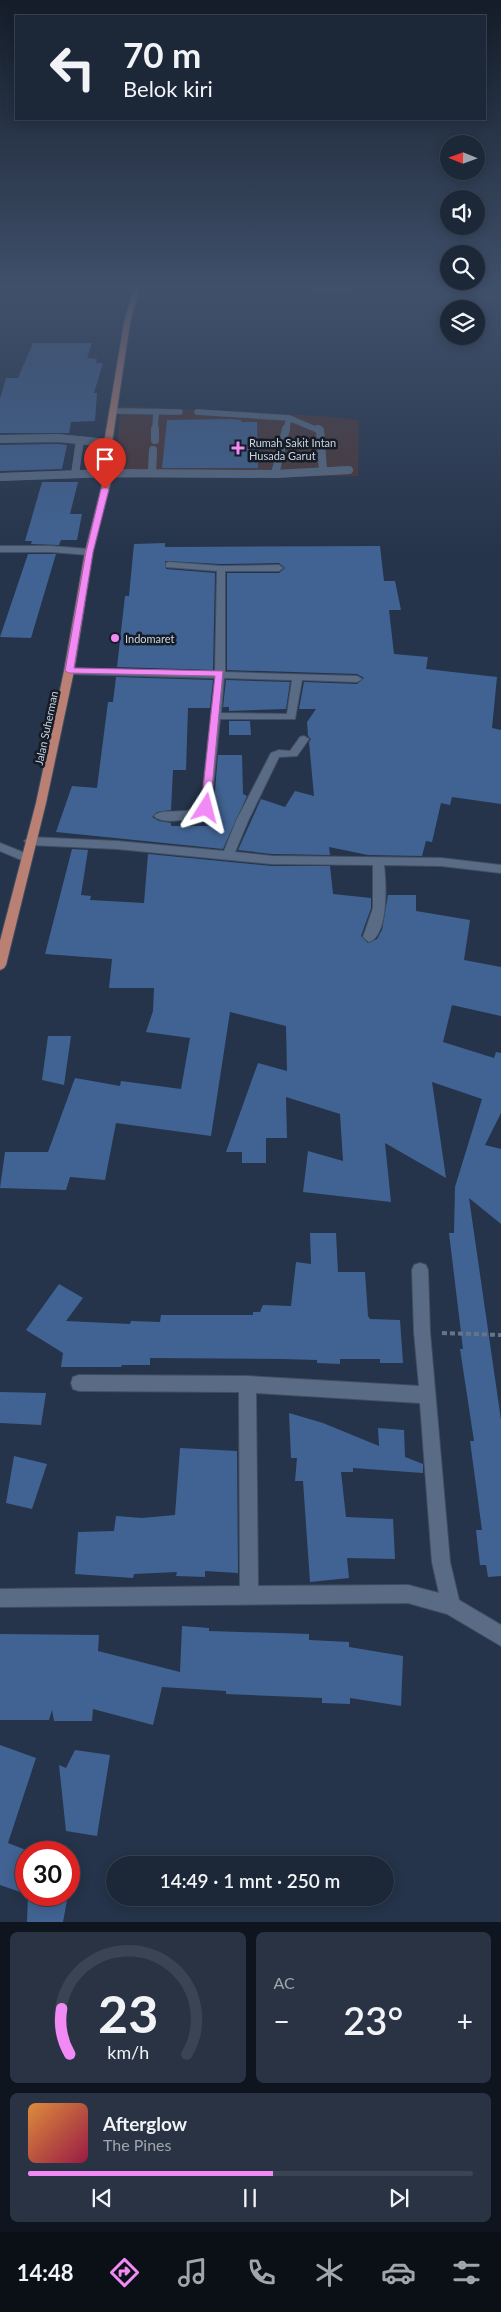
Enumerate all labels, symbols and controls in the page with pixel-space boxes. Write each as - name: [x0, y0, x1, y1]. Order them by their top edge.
- text: 70 m: [123, 33, 201, 75]
- icon: left: [40, 35, 105, 100]
- text: Belok kiri: [123, 75, 213, 102]
- north arrow: [440, 135, 485, 180]
- map controls: [440, 135, 485, 345]
- button: sound: [440, 190, 485, 235]
- button: search: [440, 245, 485, 290]
- button: layers: [440, 300, 485, 345]
- place label: Rumah Sakit Intan Husada Garut: [249, 436, 336, 462]
- pin: [84, 438, 126, 489]
- marker: Rumah Sakit Intan Husada Garut: [231, 441, 245, 455]
- icon: arrive: [91, 445, 119, 473]
- marker: Indomaret: [109, 632, 121, 644]
- place label: Indomaret: [125, 632, 175, 645]
- street label: Jalan Suherman: [32, 690, 60, 766]
- position arrow: [179, 781, 231, 833]
- speed limit sign: 30: [15, 1841, 80, 1906]
- text: 14:49 · 1 mnt · 250 m: [160, 1869, 340, 1892]
- text: AC: [274, 1973, 295, 1992]
- text: 23: [98, 1982, 158, 2044]
- text: 23°: [343, 1997, 403, 2043]
- text: −: [274, 2004, 290, 2038]
- text: +: [457, 2004, 473, 2038]
- text: km/h: [107, 2041, 149, 2063]
- text: Afterglow: [103, 2112, 187, 2135]
- text: The Pines: [103, 2135, 172, 2154]
- icon: previous: [88, 2184, 116, 2212]
- icon: pause: [236, 2184, 264, 2212]
- icon: next: [385, 2184, 413, 2212]
- icon: directions: [107, 2255, 142, 2290]
- icon: music: [175, 2255, 210, 2290]
- icon: phone: [244, 2255, 279, 2290]
- icon: climate: [312, 2255, 347, 2290]
- icon: car: [381, 2255, 416, 2290]
- icon: filters: [449, 2255, 484, 2290]
- text: 14:48: [17, 2259, 73, 2286]

